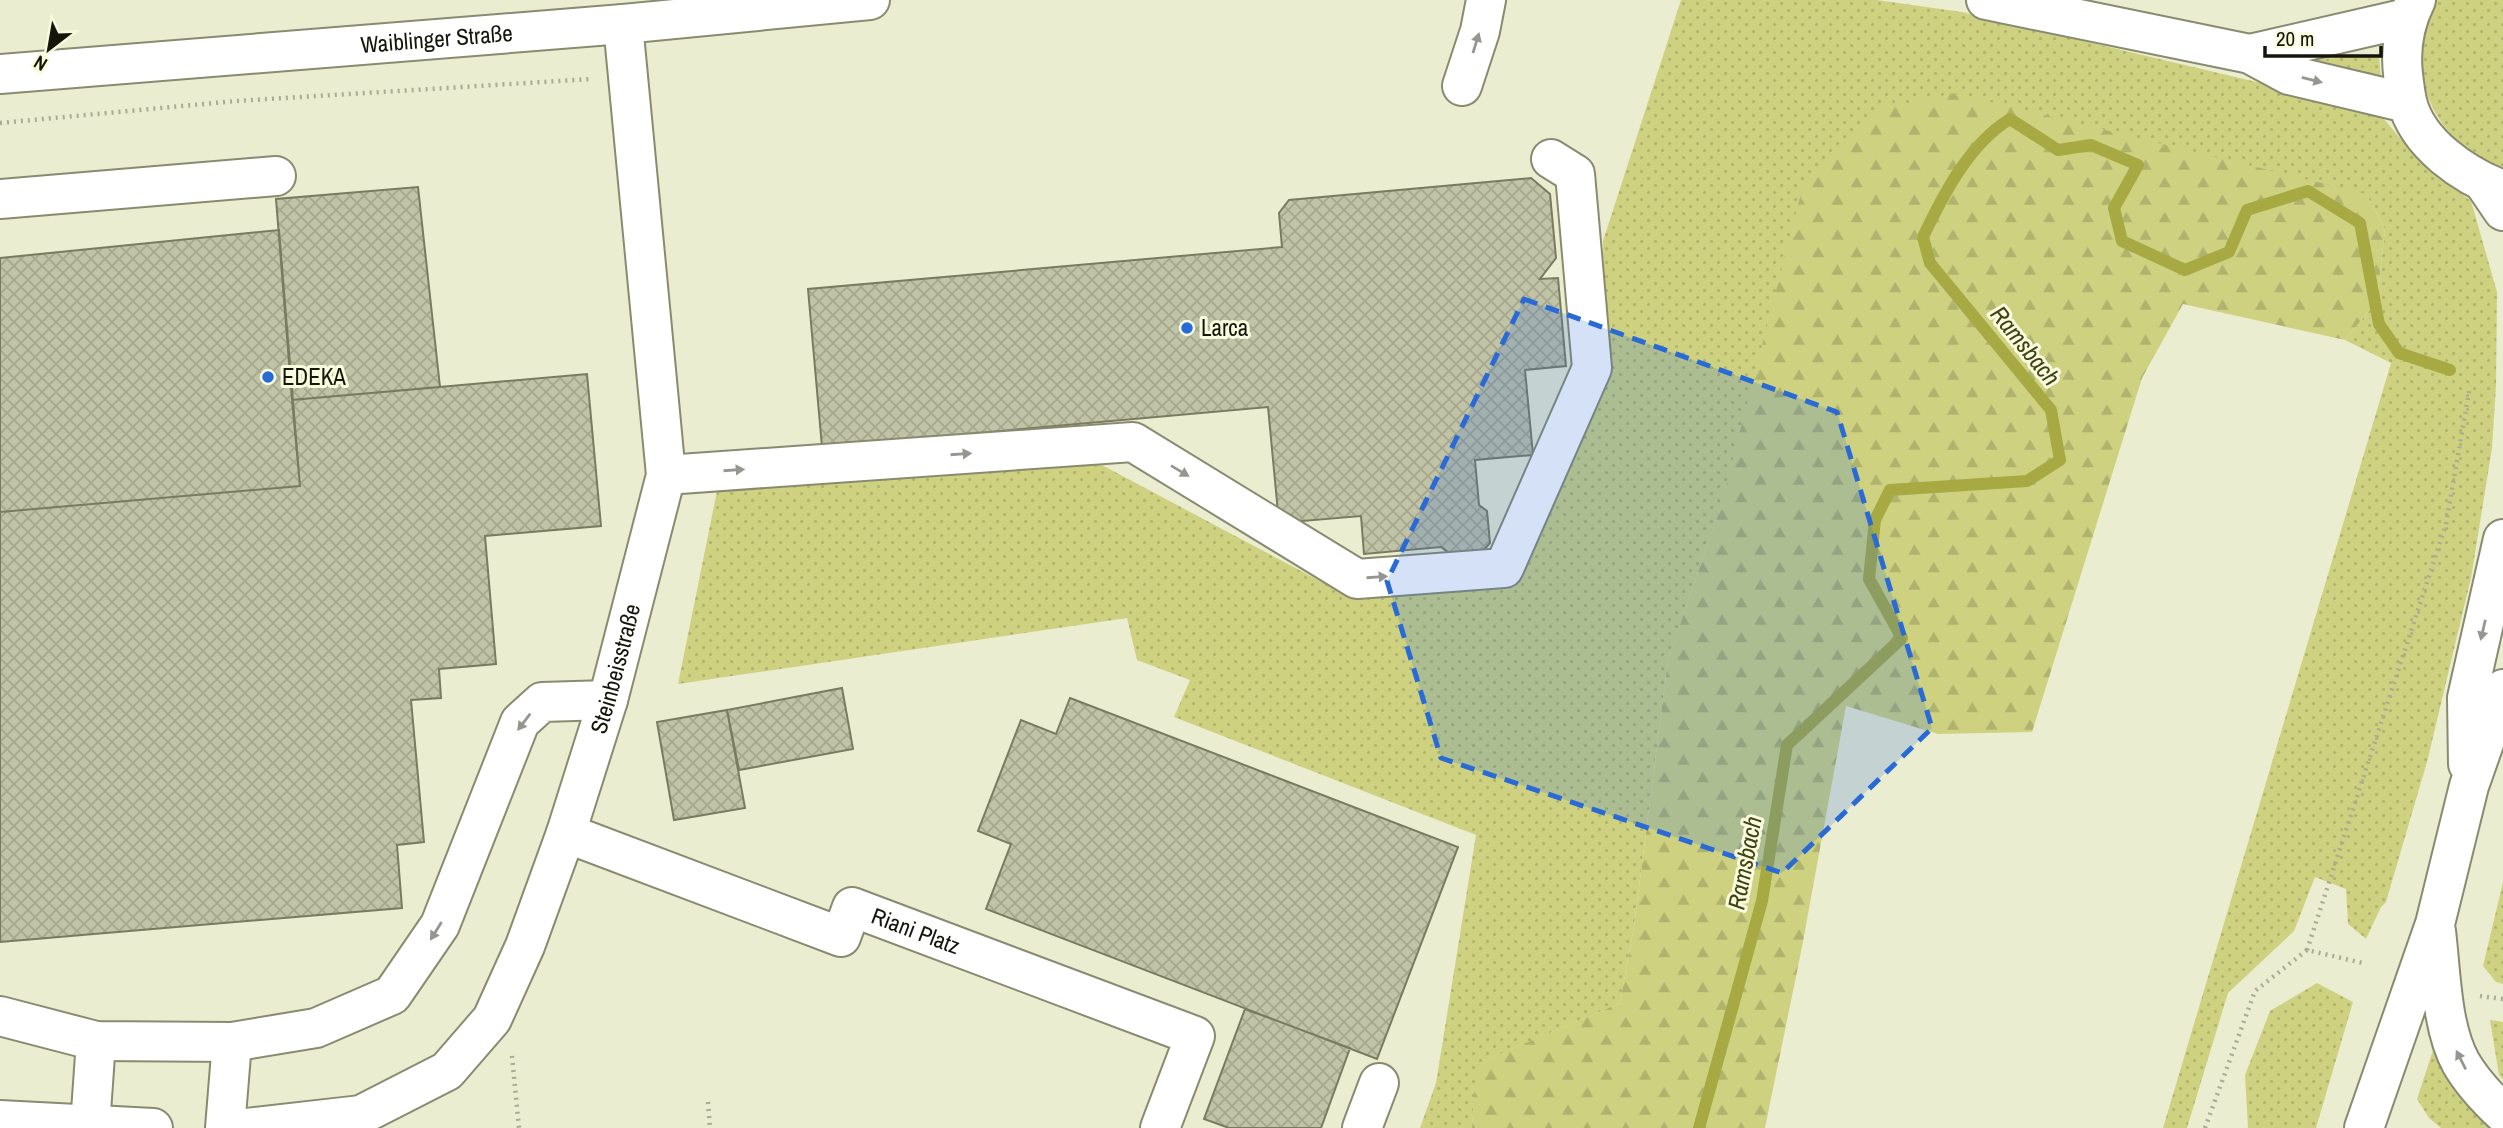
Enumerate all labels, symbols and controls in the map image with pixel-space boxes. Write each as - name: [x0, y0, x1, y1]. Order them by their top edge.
- north arrow: [14, 14, 84, 84]
- scale bar: [2265, 14, 2380, 58]
- street label: Waiblinger Straße: [359, 17, 514, 60]
- text: 20 m: [2276, 24, 2314, 53]
- one-way arrow: [1471, 33, 1481, 54]
- text: N: [29, 50, 52, 78]
- one-way arrow: [2301, 75, 2323, 86]
- water label: Ramsbach: [1984, 299, 2068, 392]
- place label: Larca: [1201, 312, 1249, 343]
- marker: Larca: [1179, 320, 1195, 336]
- place label: EDEKA: [282, 361, 346, 392]
- marker: EDEKA: [260, 369, 276, 385]
- one-way arrow: [951, 448, 973, 459]
- one-way arrow: [724, 464, 746, 475]
- one-way arrow: [1171, 464, 1190, 477]
- one-way arrow: [1367, 572, 1389, 583]
- street label: Steinbeisstraße: [582, 600, 647, 737]
- one-way arrow: [2477, 619, 2488, 641]
- one-way arrow: [517, 712, 531, 731]
- water label: Ramsbach: [1719, 814, 1769, 912]
- street label: Riani Platz: [867, 900, 965, 961]
- one-way arrow: [429, 921, 442, 940]
- one-way arrow: [2456, 1050, 2467, 1070]

